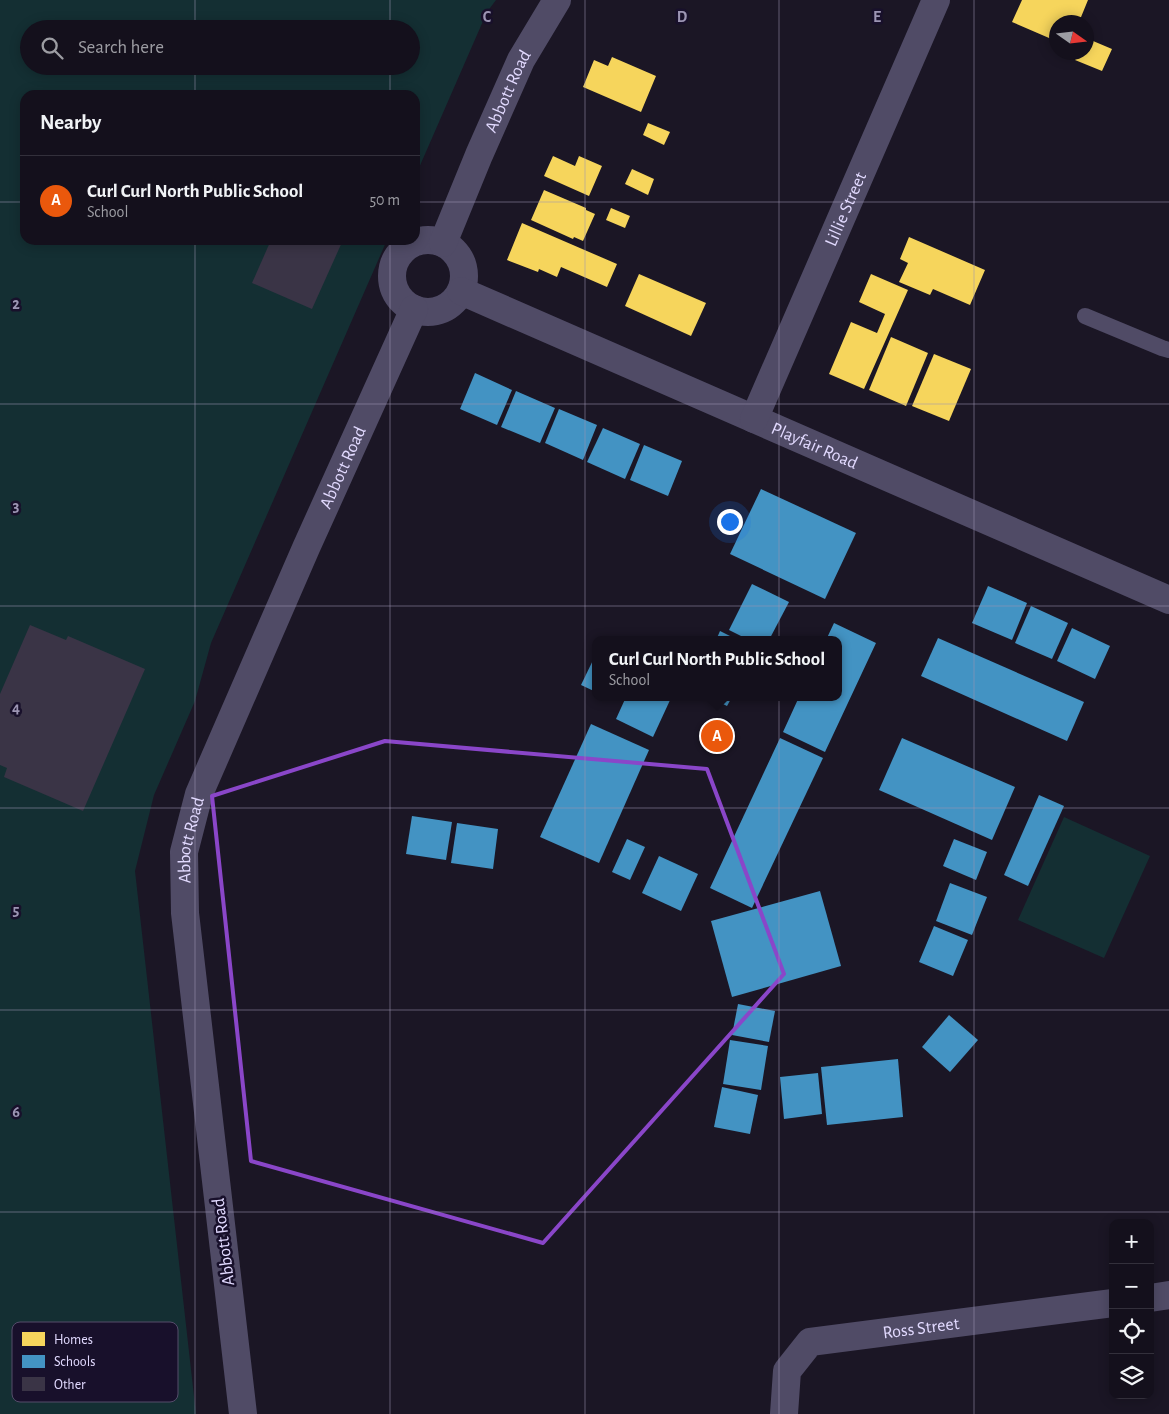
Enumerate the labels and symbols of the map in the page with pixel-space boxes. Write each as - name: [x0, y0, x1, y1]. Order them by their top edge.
- text: C: [483, 9, 492, 25]
- text: D: [677, 9, 688, 25]
- text: E: [873, 9, 881, 25]
- north arrow: [1049, 15, 1094, 60]
- street label: Abbott Road: [482, 47, 535, 135]
- street label: Lillie Street: [822, 169, 870, 249]
- text: 2: [12, 296, 20, 312]
- street label: Playfair Road: [769, 420, 860, 473]
- street label: Abbott Road: [317, 424, 370, 512]
- text: 3: [13, 498, 20, 514]
- your location: [717, 509, 743, 535]
- text: 4: [12, 700, 20, 716]
- pin: A: [701, 717, 733, 755]
- street label: Abbott Road: [176, 795, 208, 884]
- text: 5: [13, 902, 20, 918]
- text: 6: [12, 1104, 20, 1120]
- street label: Abbott Road: [210, 1197, 238, 1287]
- street label: Ross Street: [882, 1315, 961, 1343]
- legend: [12, 1322, 178, 1402]
- text: Homes: [54, 1333, 93, 1347]
- text: Schools: [54, 1355, 95, 1369]
- text: Other: [54, 1378, 86, 1392]

